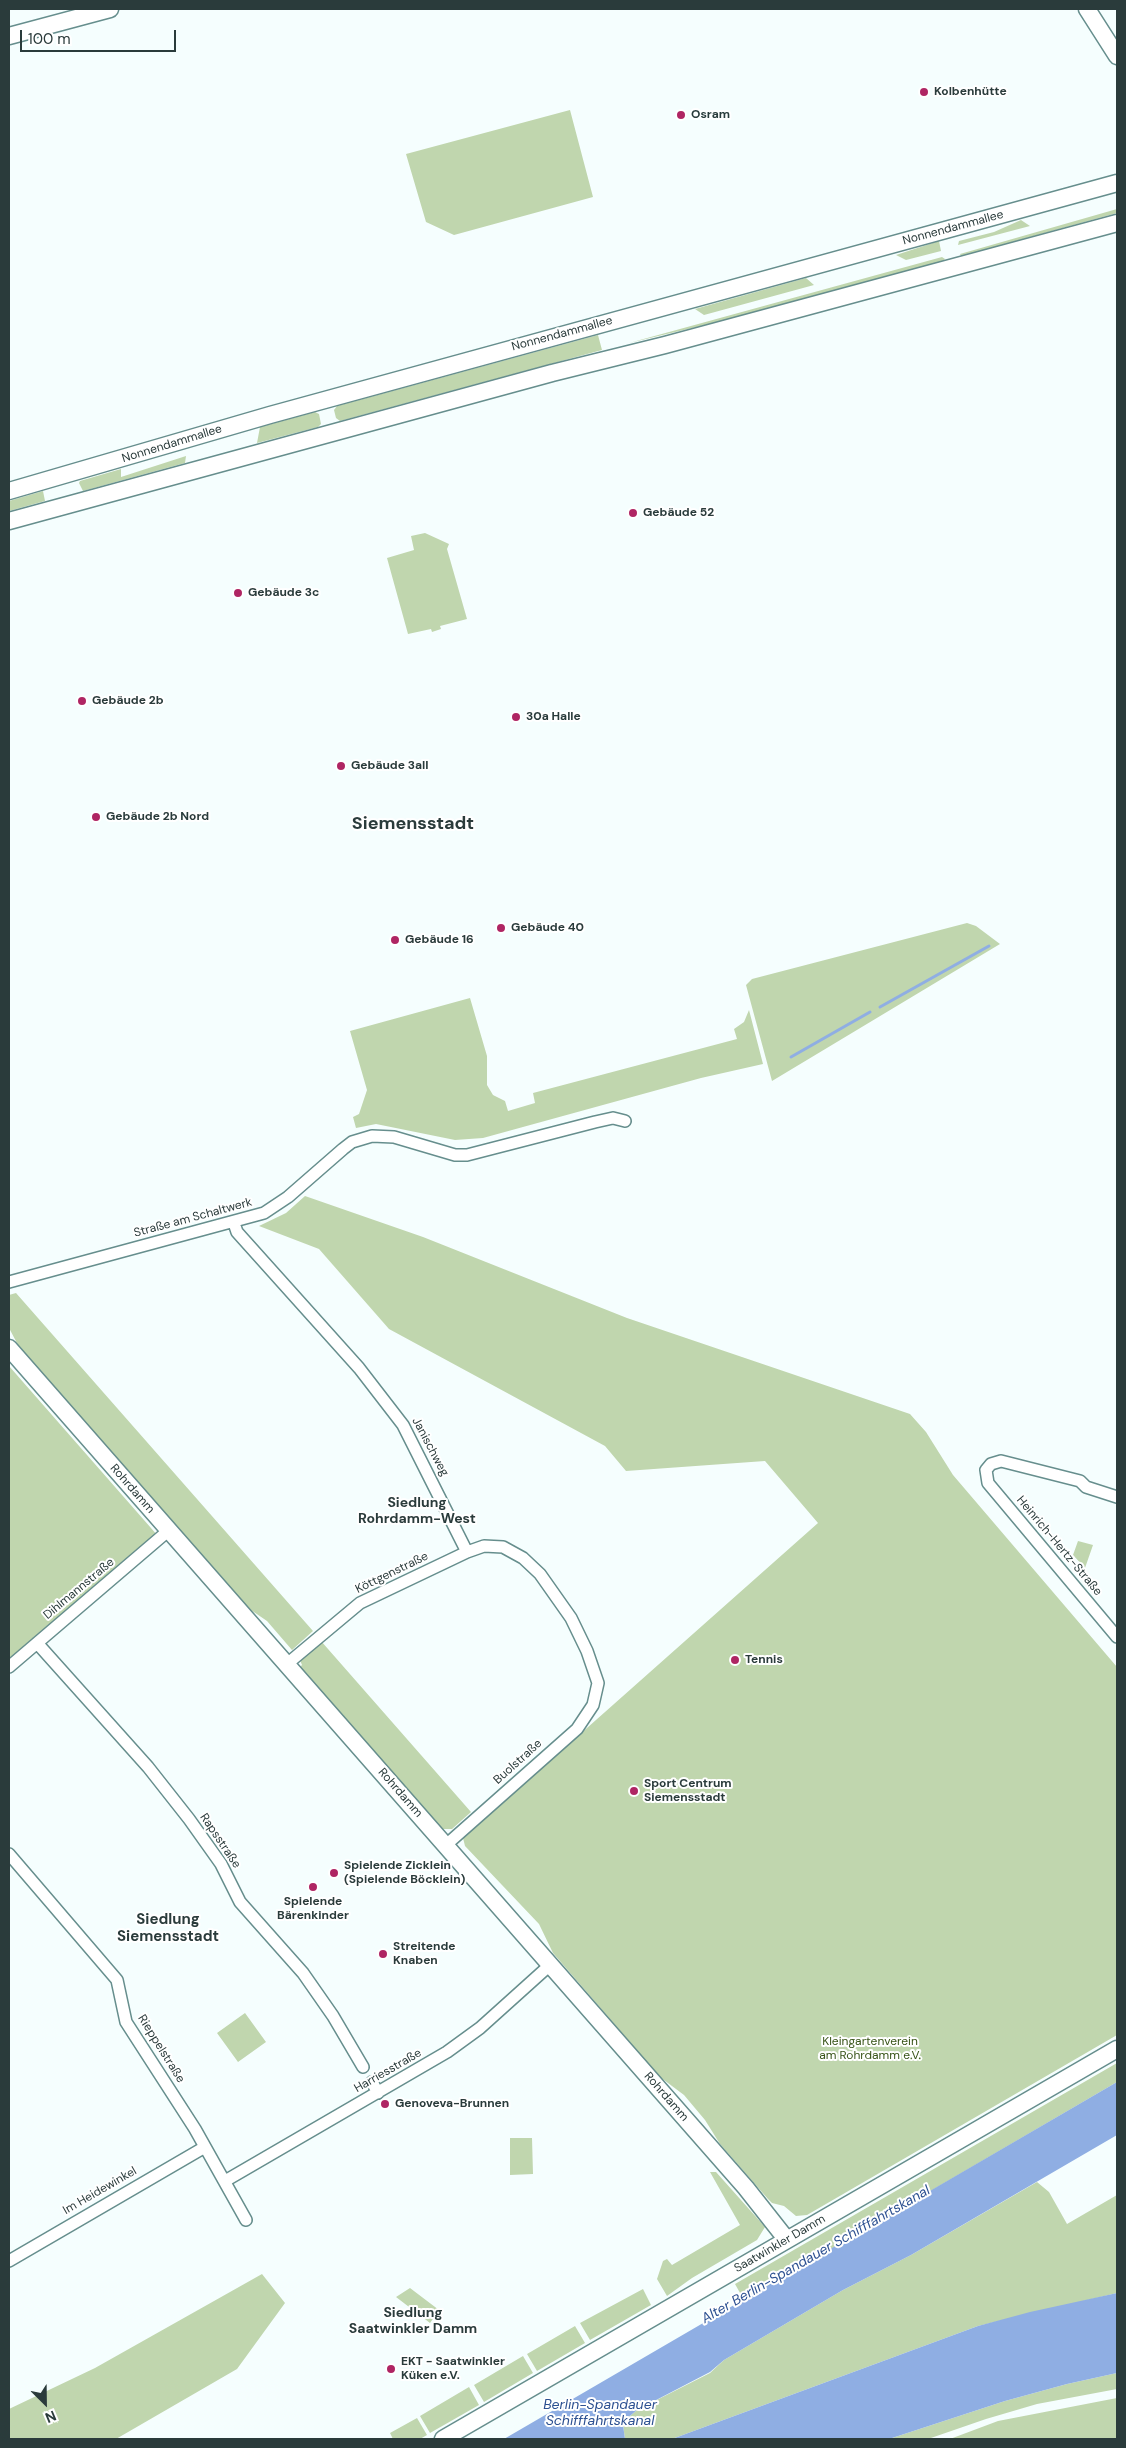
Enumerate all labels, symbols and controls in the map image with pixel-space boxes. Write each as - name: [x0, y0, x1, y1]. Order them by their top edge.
- scale bar: [22, 20, 179, 52]
- text: 100 m: [28, 29, 71, 49]
- place label: Kolbenhütte: [934, 85, 1007, 99]
- marker: Kolbenhütte: [918, 86, 930, 98]
- place label: Osram: [691, 108, 730, 122]
- marker: Osram: [675, 109, 687, 121]
- street label: Nonnendammallee: [901, 208, 1005, 248]
- street label: Nonnendammallee: [510, 314, 614, 354]
- street label: Nonnendammallee: [120, 422, 224, 466]
- place label: Gebäude 52: [643, 506, 714, 520]
- marker: Gebäude 52: [627, 507, 639, 519]
- place label: Gebäude 3c: [248, 586, 319, 600]
- marker: Gebäude 3c: [232, 587, 244, 599]
- place label: Gebäude 2b: [92, 694, 164, 708]
- marker: Gebäude 2b: [76, 695, 88, 707]
- place label: 30a Halle: [526, 710, 581, 724]
- marker: 30a Halle: [510, 711, 522, 723]
- place label: Gebäude 3aII: [351, 759, 429, 773]
- marker: Gebäude 3aII: [335, 760, 347, 772]
- place label: Gebäude 2b Nord: [106, 810, 209, 824]
- marker: Gebäude 2b Nord: [90, 811, 102, 823]
- district label: Siemensstadt: [352, 813, 474, 835]
- place label: Gebäude 40: [511, 921, 584, 935]
- marker: Gebäude 40: [495, 922, 507, 934]
- place label: Gebäude 16: [405, 933, 474, 947]
- marker: Gebäude 16: [389, 934, 401, 946]
- street label: Straße am Schaltwerk: [132, 1195, 254, 1241]
- street label: Janischweg: [409, 1415, 451, 1479]
- street label: Rohrdamm: [107, 1461, 157, 1517]
- street label: Heinrich-Hertz-Straße: [1013, 1493, 1105, 1599]
- district label: Siedlung Rohrdamm-West: [358, 1495, 476, 1528]
- street label: Köttgenstraße: [353, 1549, 431, 1597]
- street label: Dihlmannstraße: [41, 1555, 117, 1623]
- place label: Tennis: [745, 1653, 783, 1667]
- marker: Tennis: [729, 1654, 741, 1666]
- street label: Buolstraße: [491, 1737, 545, 1787]
- street label: Rohrdamm: [375, 1765, 425, 1821]
- place label: Sport Centrum Siemensstadt: [644, 1777, 732, 1805]
- marker: Sport Centrum Siemensstadt: [628, 1785, 640, 1797]
- street label: Rapsstraße: [196, 1811, 244, 1871]
- place label: Spielende Zicklein (Spielende Böcklein): [344, 1859, 465, 1887]
- marker: Spielende Zicklein (Spielende Böcklein): [328, 1867, 340, 1879]
- marker: Spielende Bärenkinder: [307, 1881, 319, 1893]
- place label: Spielende Bärenkinder: [277, 1895, 349, 1923]
- district label: Siedlung Siemensstadt: [117, 1911, 219, 1946]
- place label: Streitende Knaben: [393, 1940, 456, 1968]
- marker: Streitende Knaben: [377, 1948, 389, 1960]
- street label: Rieppelstraße: [134, 2012, 188, 2086]
- park label: Kleingartenverein am Rohrdamm e.V.: [819, 2035, 921, 2063]
- street label: Harriesstraße: [352, 2046, 424, 2096]
- street label: Rohrdamm: [641, 2069, 691, 2125]
- place label: Genoveva-Brunnen: [395, 2097, 509, 2111]
- marker: Genoveva-Brunnen: [379, 2098, 391, 2110]
- street label: Im Heidewinkel: [61, 2164, 139, 2218]
- water label: Alter Berlin-Spandauer Schifffahrtskanal: [699, 2182, 933, 2328]
- street label: Saatwinkler Damm: [732, 2212, 828, 2276]
- district label: Siedlung Saatwinkler Damm: [349, 2305, 477, 2338]
- place label: EKT - Saatwinkler Küken e.V.: [401, 2355, 505, 2383]
- marker: EKT - Saatwinkler Küken e.V.: [385, 2363, 397, 2375]
- north arrow: [20, 2378, 70, 2428]
- water label: Berlin-Spandauer Schifffahrtskanal: [543, 2397, 657, 2430]
- text: N: [43, 2407, 59, 2427]

